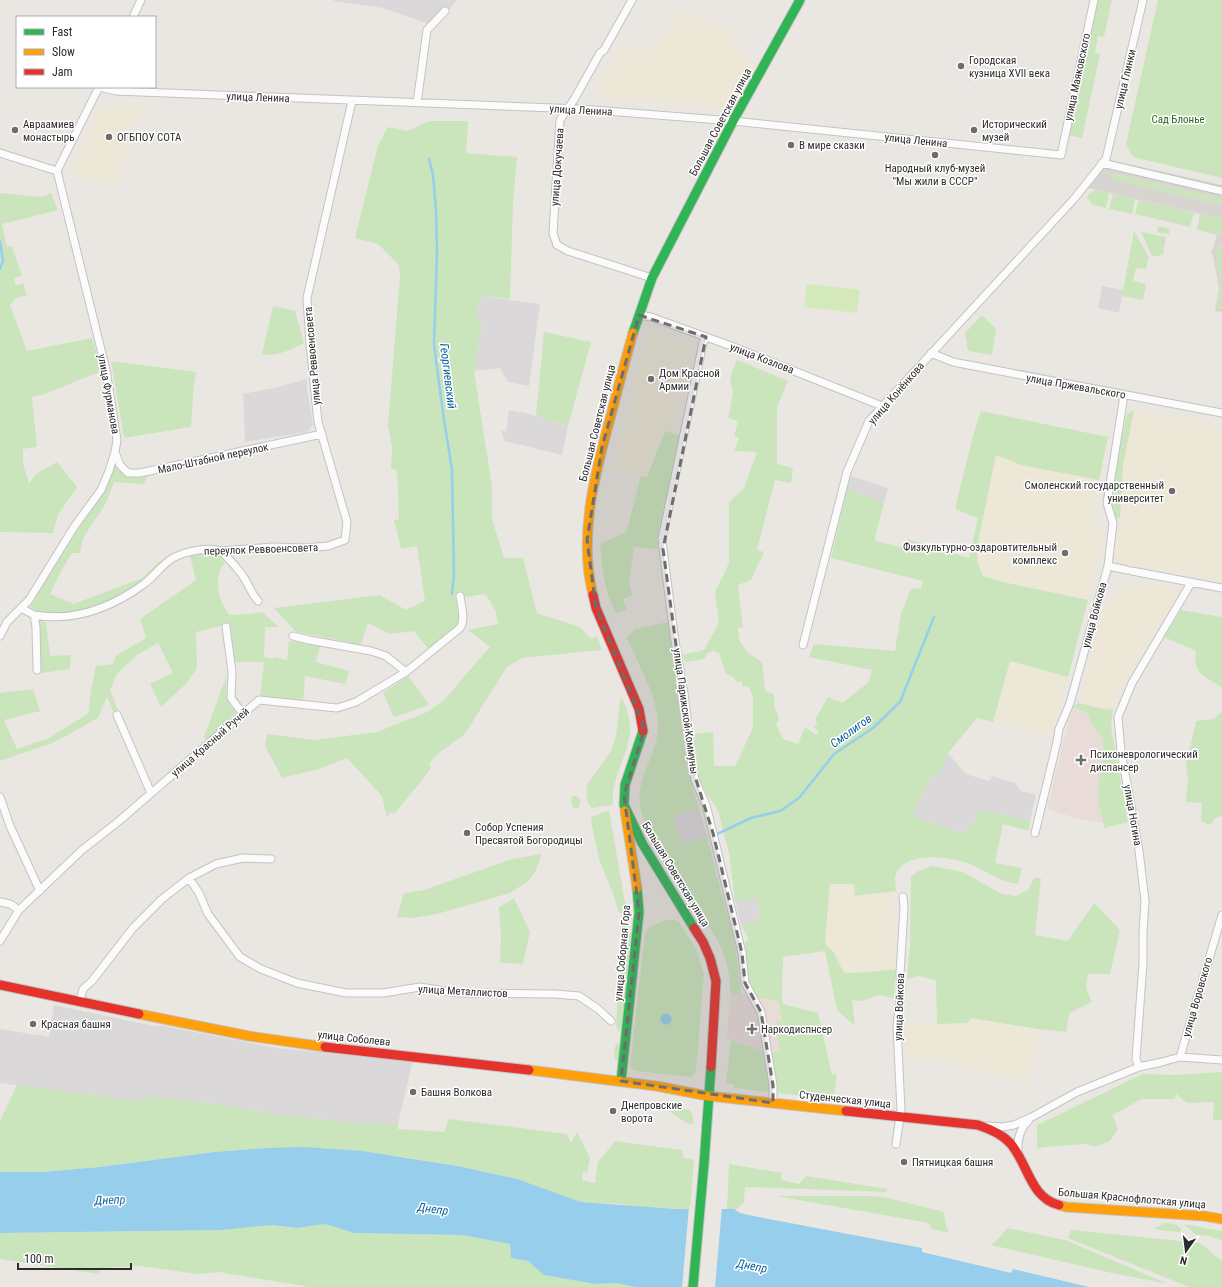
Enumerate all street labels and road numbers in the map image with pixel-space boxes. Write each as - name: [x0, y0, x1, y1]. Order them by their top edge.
- street label: улица Маяковского: [1062, 31, 1093, 122]
- street label: улица Глинки: [1112, 48, 1139, 110]
- street label: Большая Советская улица: [687, 66, 754, 178]
- street label: улица Ленина: [226, 90, 290, 105]
- street label: улица Ленина: [549, 102, 613, 119]
- street label: улица Докучаева: [548, 128, 567, 207]
- street label: улица Ленина: [884, 131, 948, 150]
- street label: улица Реввоенсовета: [302, 306, 323, 406]
- street label: улица Козлова: [728, 340, 796, 377]
- street label: улица Фурманова: [95, 353, 122, 435]
- street label: улица Конёнкова: [866, 359, 927, 427]
- street label: Большая Советская улица: [577, 363, 618, 483]
- street label: улица Пржевальского: [1025, 371, 1127, 402]
- street label: Мало-Штабной переулок: [157, 440, 270, 477]
- street label: переулок Реввоенсовета: [204, 541, 318, 558]
- street label: улица Войкова: [1079, 581, 1110, 650]
- street label: улица Парижской Коммуны: [670, 647, 701, 775]
- street label: улица Красный Ручей: [169, 705, 252, 780]
- street label: улица Ногина: [1121, 783, 1144, 847]
- street label: Большая Советская улица: [639, 820, 712, 929]
- street label: улица Соборная Гора: [612, 904, 633, 1002]
- street label: улица Воровского: [1180, 955, 1215, 1039]
- street label: улица Войкова: [892, 973, 907, 1041]
- street label: улица Металлистов: [418, 983, 508, 1000]
- street label: улица Соболева: [317, 1028, 391, 1049]
- street label: Студенческая улица: [798, 1088, 892, 1111]
- street label: Большая Краснофлотская улица: [1058, 1186, 1206, 1211]

